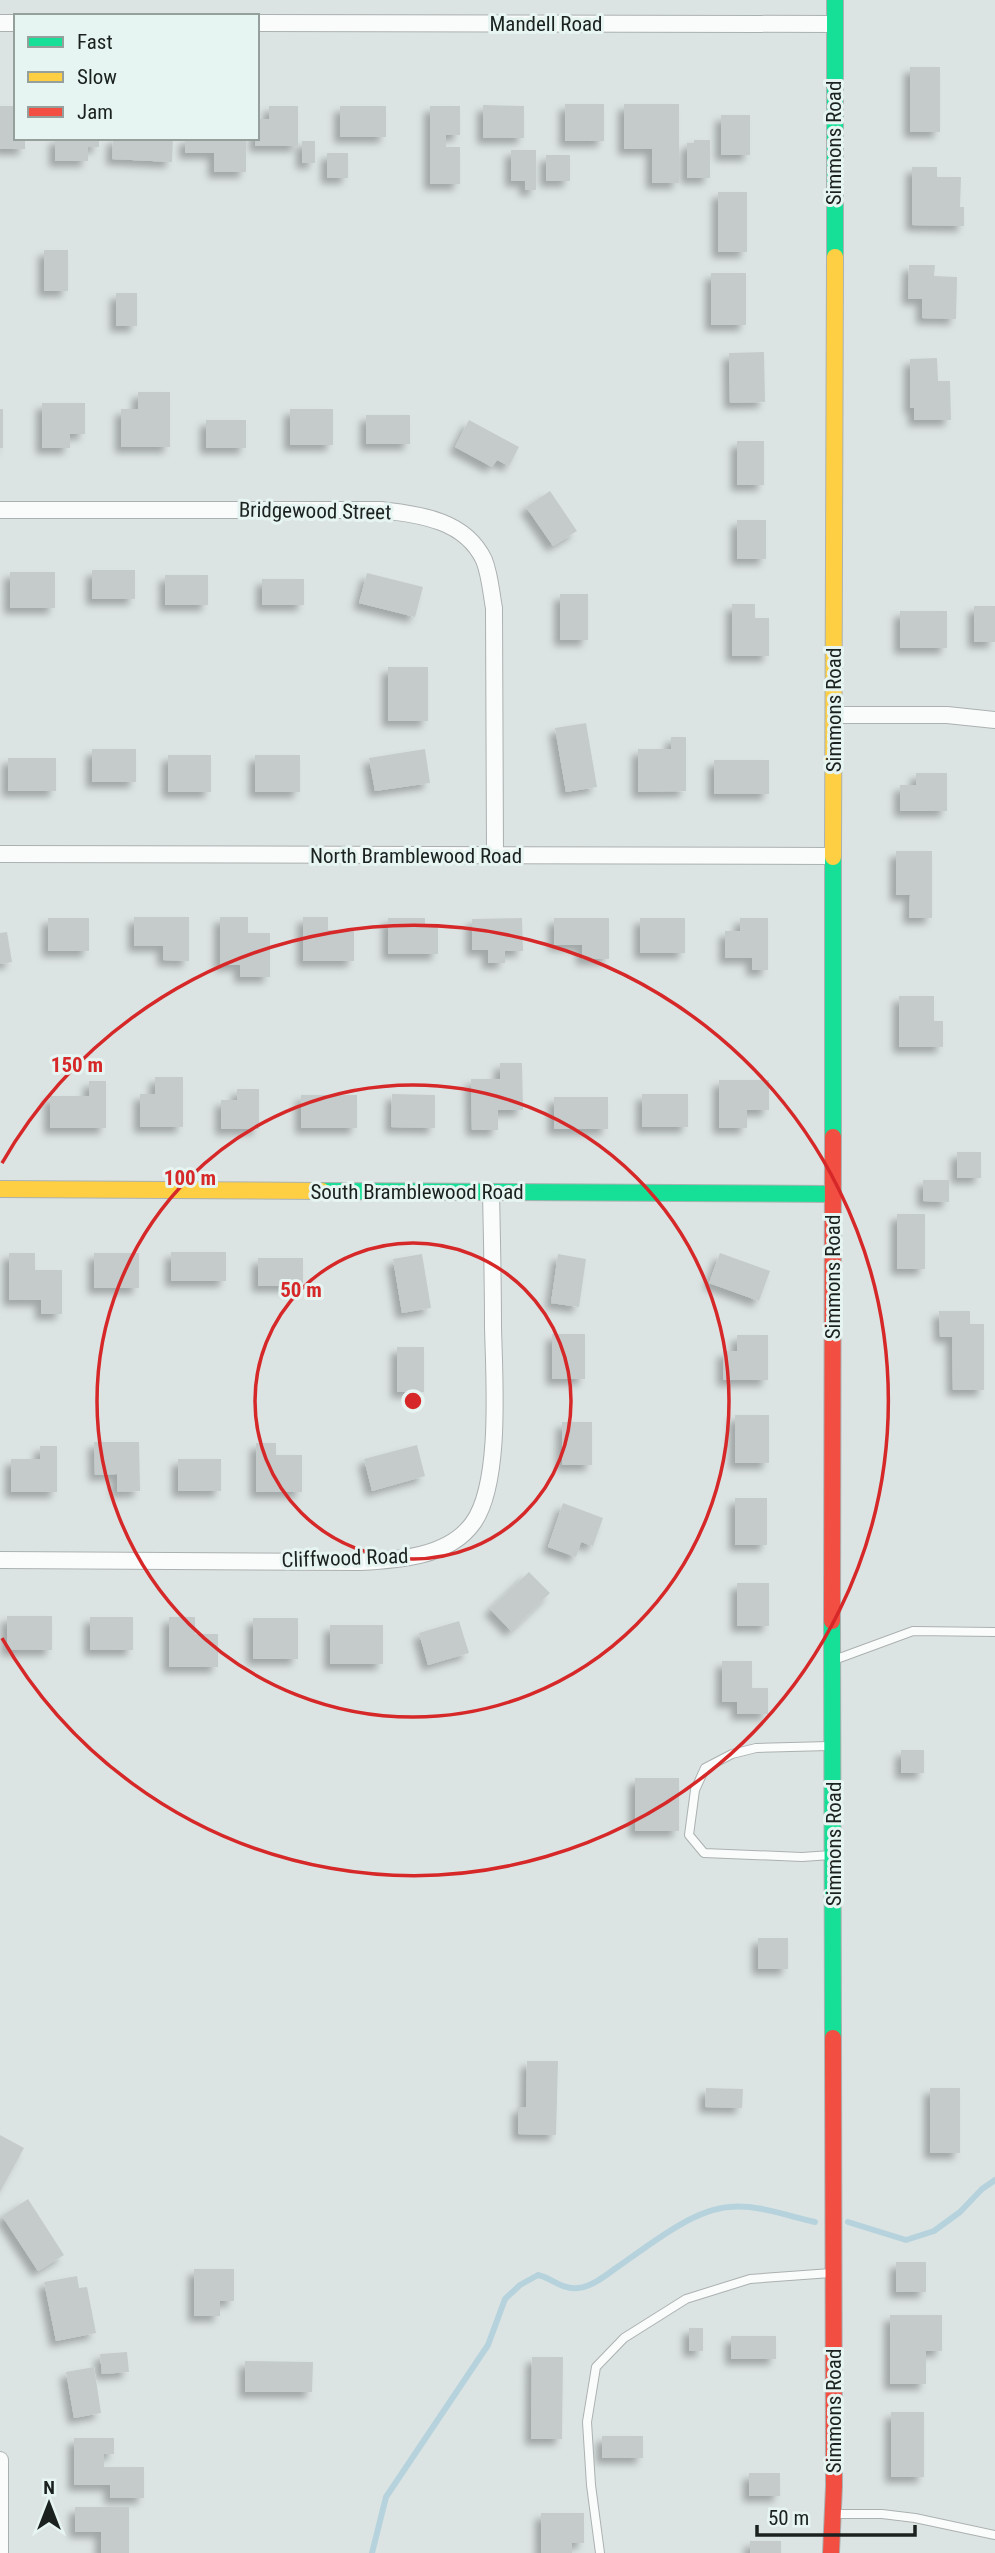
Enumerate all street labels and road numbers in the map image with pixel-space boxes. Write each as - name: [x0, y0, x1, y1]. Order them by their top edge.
- street label: Mandell Road: [490, 12, 602, 36]
- street label: Simmons Road: [822, 81, 846, 205]
- street label: Bridgewood Street: [239, 498, 391, 524]
- street label: Simmons Road: [822, 648, 846, 772]
- street label: North Bramblewood Road: [310, 844, 522, 868]
- street label: South Bramblewood Road: [310, 1180, 524, 1204]
- street label: Simmons Road: [821, 1215, 845, 1339]
- street label: Cliffwood Road: [281, 1544, 409, 1572]
- street label: Simmons Road: [822, 1782, 846, 1906]
- street label: Simmons Road: [822, 2349, 846, 2473]

